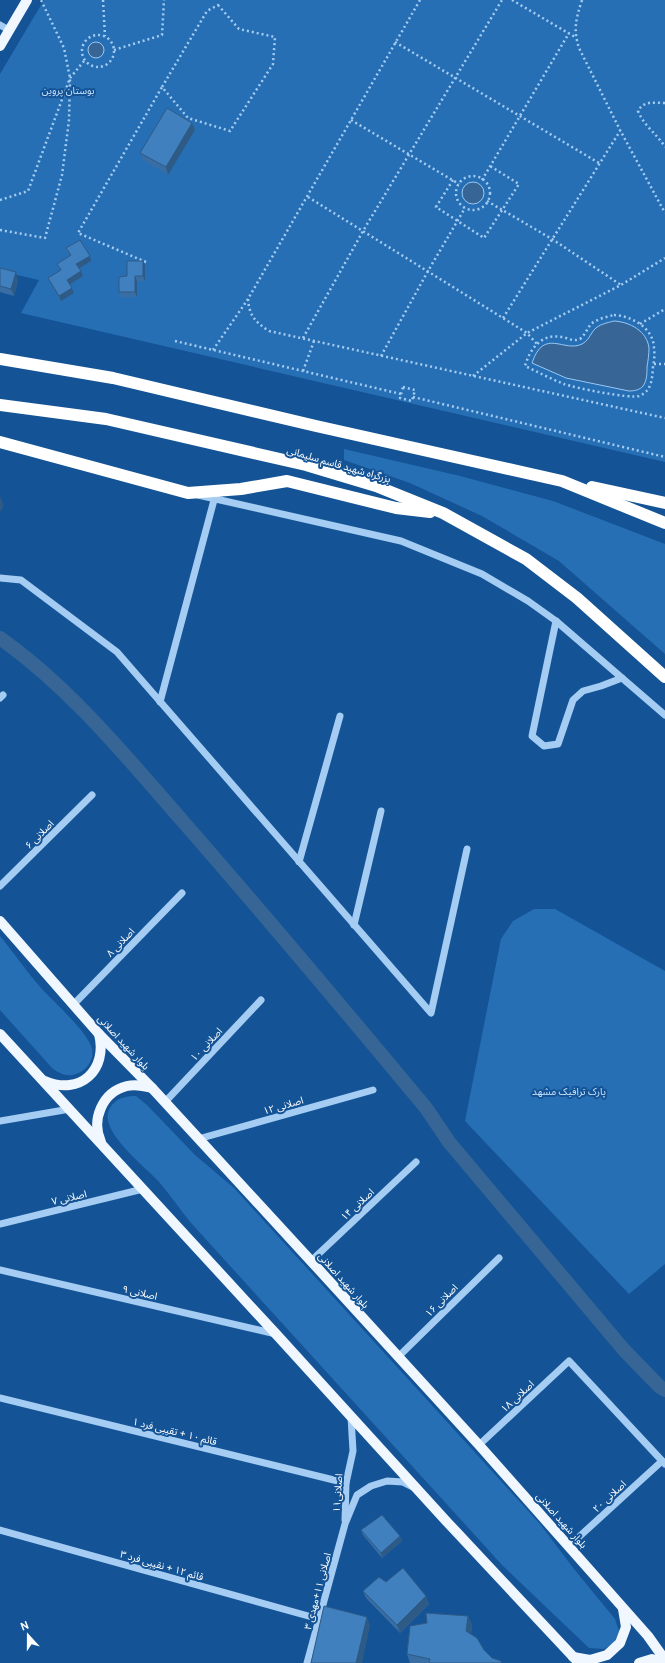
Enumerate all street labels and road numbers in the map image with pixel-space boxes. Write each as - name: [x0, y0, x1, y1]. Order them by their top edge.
- street label: بزرگراه شهید قاسم سلیمانی: [285, 444, 392, 487]
- street label: اصلانی ۶: [23, 818, 57, 852]
- street label: اصلانی ۸: [104, 926, 138, 960]
- street label: بلوار شهید اصلانی: [94, 1013, 152, 1073]
- street label: اصلانی ۱۰: [188, 1026, 226, 1065]
- street label: اصلانی ۱۲: [262, 1095, 305, 1118]
- street label: اصلانی ۱۴: [339, 1186, 378, 1224]
- street label: اصلانی ۷: [51, 1188, 88, 1209]
- street label: بلوار شهید اصلانی: [314, 1250, 372, 1312]
- street label: اصلانی ۱۶: [423, 1282, 461, 1320]
- street label: اصلانی ۹: [121, 1283, 158, 1304]
- street label: اصلانی ۱۸: [499, 1378, 538, 1416]
- street label: قائم ۱۰ + تقیبی فرد ۱: [131, 1416, 219, 1449]
- street label: اصلانی۱۱: [331, 1473, 346, 1513]
- street label: اصلانی ۲۰: [591, 1478, 630, 1516]
- street label: بلوار شهید اصلانی: [532, 1490, 590, 1552]
- street label: قائم ۱۲ + نقیبی فرد ۳: [118, 1548, 205, 1585]
- street label: اصلانی ۱۱+مهدی ۳: [302, 1552, 335, 1631]

